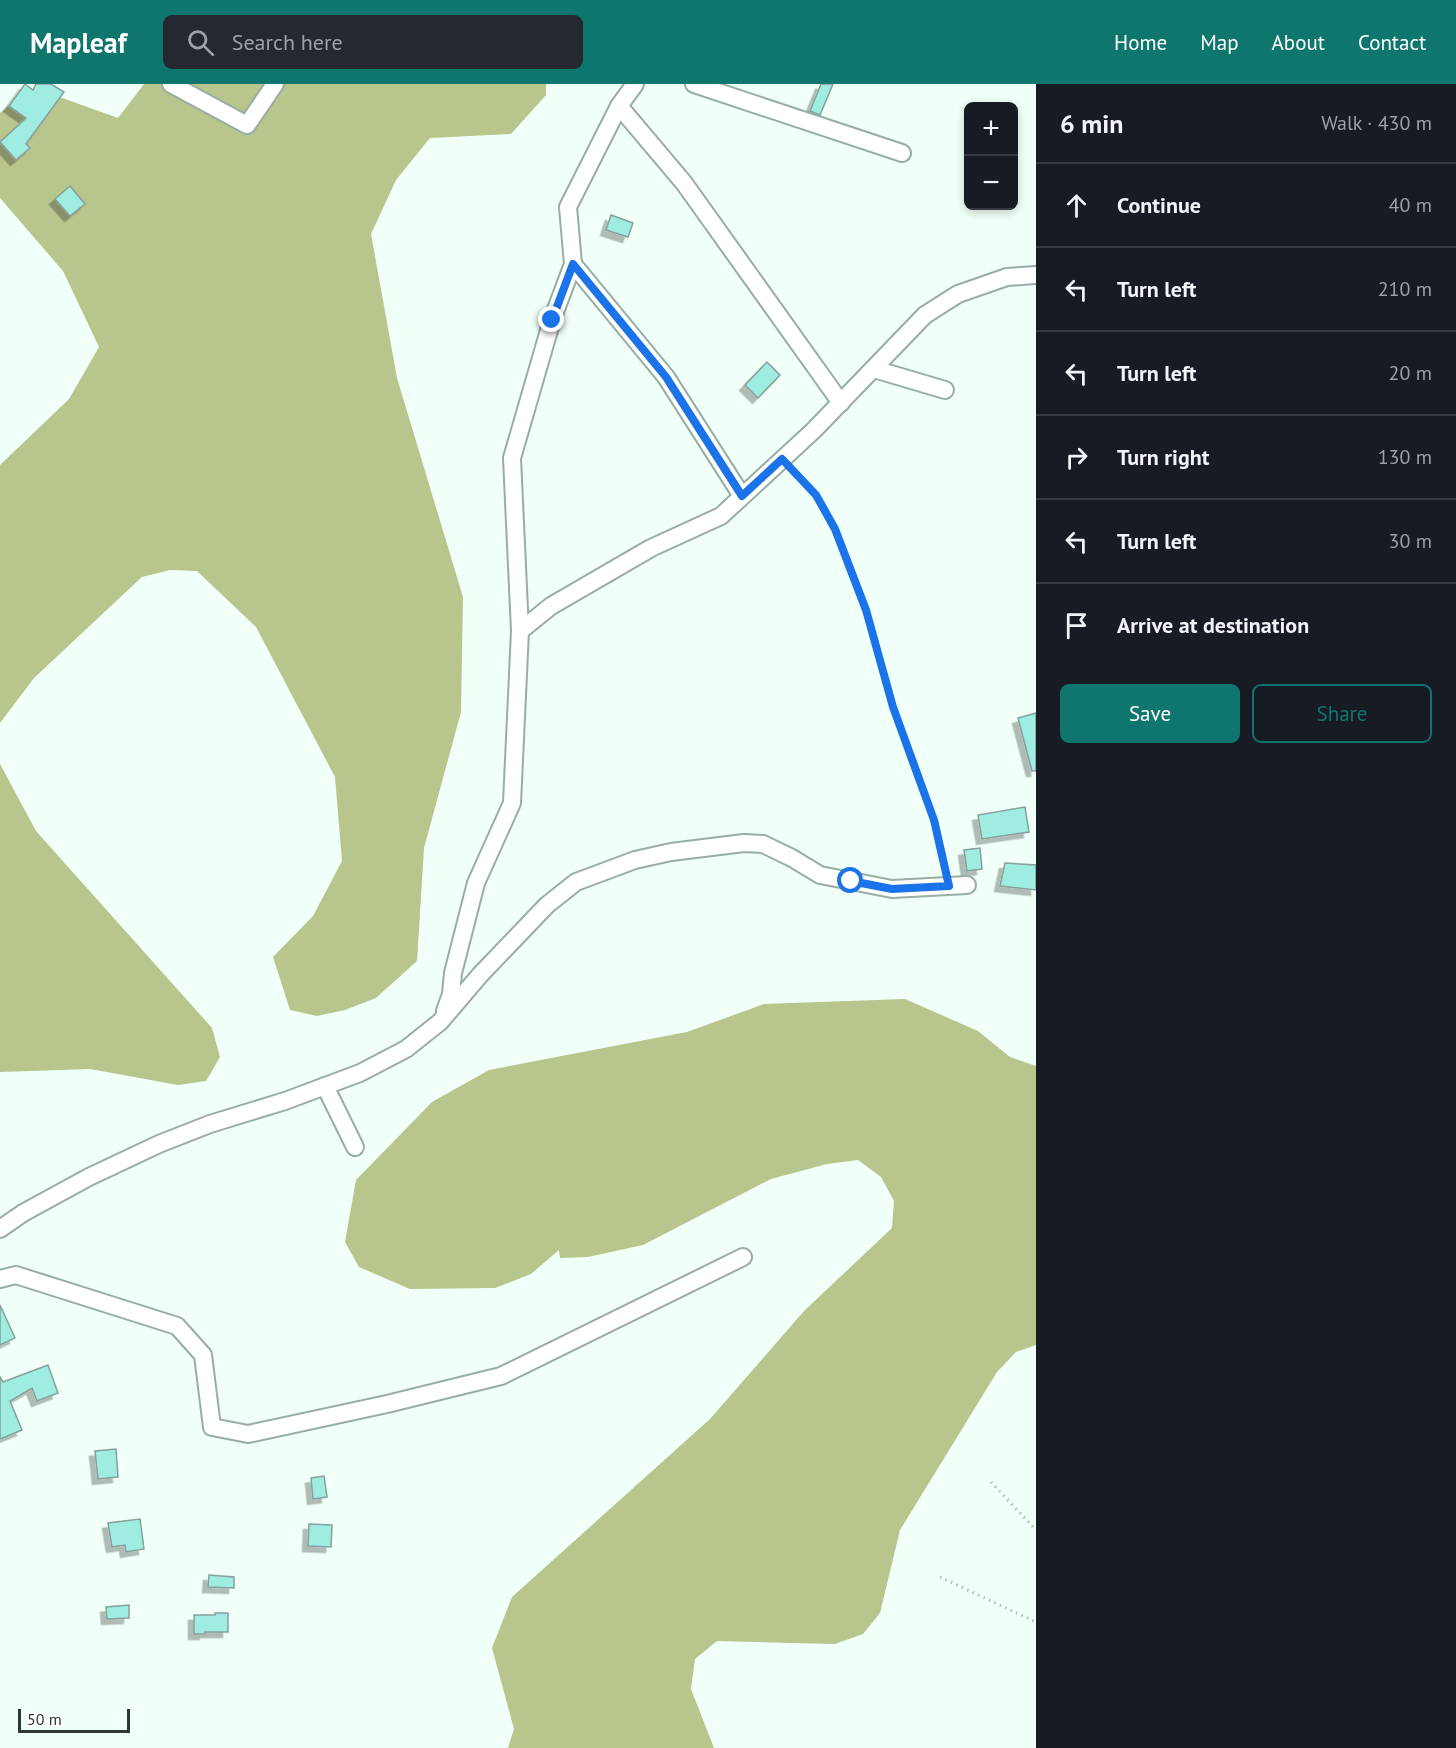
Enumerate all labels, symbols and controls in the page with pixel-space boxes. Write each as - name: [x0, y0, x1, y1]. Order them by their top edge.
- search box: [163, 15, 583, 69]
- text: Mapleaf: [30, 24, 127, 61]
- icon: search: [184, 26, 217, 59]
- text: Search here: [232, 28, 343, 56]
- text: Home: [1114, 29, 1167, 56]
- text: Map: [1200, 29, 1239, 56]
- text: About: [1272, 29, 1325, 56]
- text: Contact: [1358, 29, 1426, 56]
- map controls: [964, 102, 1018, 210]
- button: +: [964, 102, 1018, 156]
- text: 6 min: [1060, 107, 1123, 140]
- text: Walk · 430 m: [1321, 110, 1432, 136]
- button: −: [964, 156, 1018, 210]
- icon: ahead: [1060, 189, 1093, 222]
- text: Continue: [1117, 191, 1201, 219]
- text: 40 m: [1389, 192, 1432, 218]
- icon: left: [1060, 273, 1093, 306]
- text: Turn left: [1117, 275, 1197, 303]
- text: 210 m: [1378, 276, 1432, 302]
- route end: [538, 306, 564, 332]
- icon: left: [1060, 357, 1093, 390]
- text: Turn left: [1117, 359, 1197, 387]
- text: 20 m: [1389, 360, 1432, 386]
- icon: right: [1060, 441, 1093, 474]
- text: Turn right: [1117, 443, 1209, 471]
- text: 130 m: [1378, 444, 1432, 470]
- icon: left: [1060, 525, 1093, 558]
- text: Turn left: [1117, 527, 1197, 555]
- text: 30 m: [1389, 528, 1432, 554]
- icon: arrive: [1060, 609, 1093, 642]
- text: Arrive at destination: [1117, 611, 1309, 639]
- button: Save: [1060, 684, 1240, 743]
- button: Share: [1252, 684, 1432, 743]
- route start: [837, 867, 863, 893]
- scale bar: [18, 1706, 130, 1734]
- text: 50 m: [27, 1709, 62, 1729]

